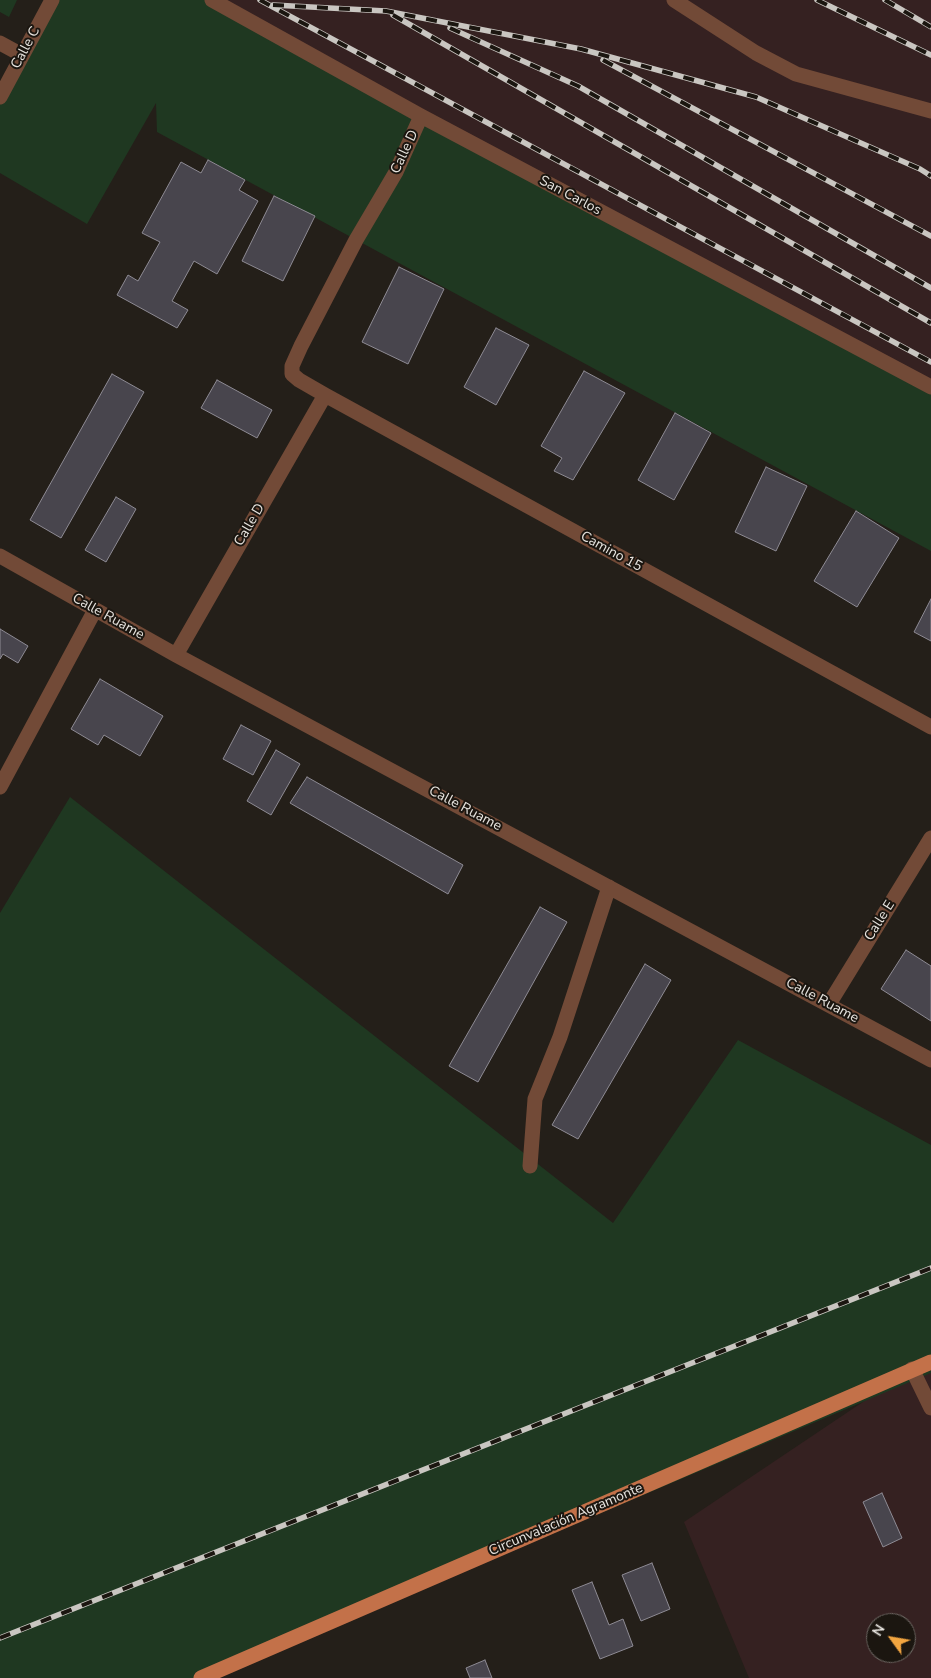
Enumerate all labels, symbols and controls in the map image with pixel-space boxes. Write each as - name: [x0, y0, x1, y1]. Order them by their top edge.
- street label: Calle C: [8, 24, 44, 72]
- street label: Calle D: [388, 127, 422, 177]
- street label: San Carlos: [536, 173, 604, 219]
- street label: Calle D: [231, 501, 269, 549]
- street label: Camino 15: [577, 528, 645, 576]
- street label: Calle Ruame: [69, 590, 147, 644]
- street label: Calle Ruame: [426, 783, 504, 835]
- street label: Calle E: [861, 898, 899, 944]
- street label: Calle Ruame: [783, 975, 861, 1027]
- street label: Circunvalación Agramonte: [486, 1480, 646, 1560]
- north arrow: [866, 1613, 916, 1663]
- text: N: [868, 1621, 890, 1640]

